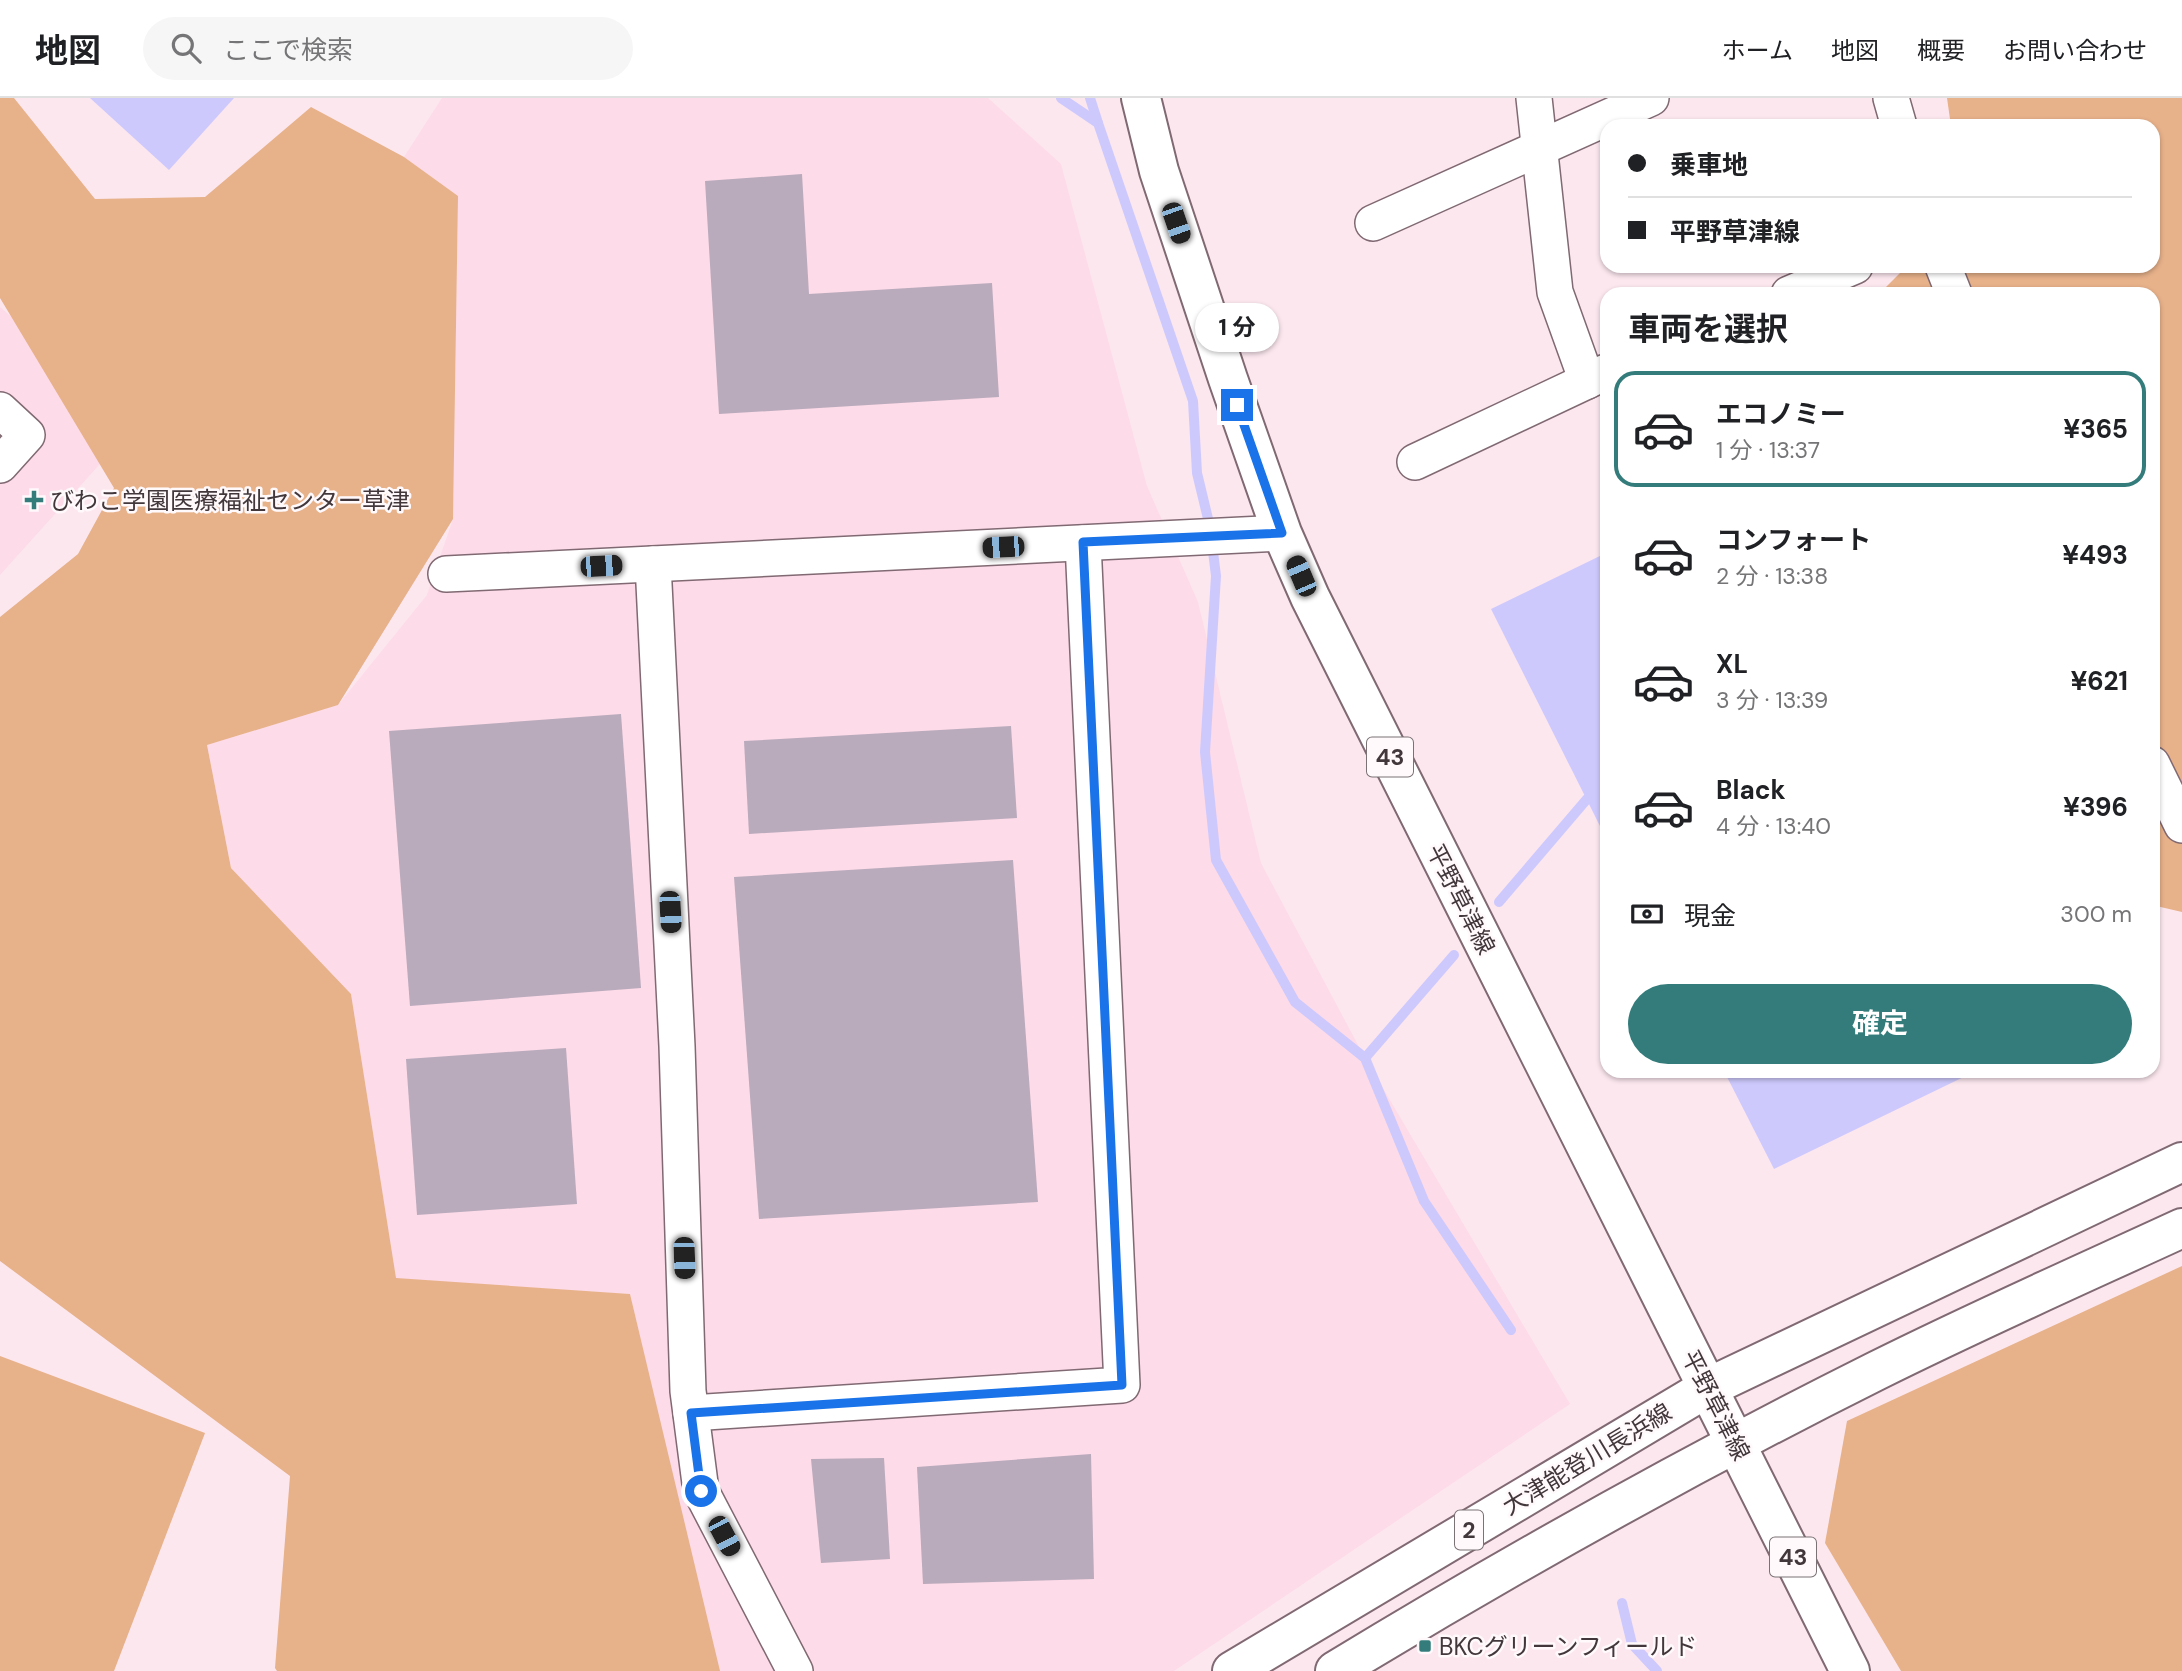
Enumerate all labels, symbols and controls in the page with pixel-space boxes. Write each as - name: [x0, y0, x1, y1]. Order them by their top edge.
- search box: [143, 17, 633, 80]
- text: 地図: [35, 29, 101, 72]
- icon: search: [167, 29, 205, 67]
- text: ここで検索: [223, 33, 353, 67]
- text: ホーム: [1722, 35, 1793, 66]
- text: 地図: [1831, 35, 1879, 66]
- text: 概要: [1917, 35, 1965, 66]
- text: お問い合わせ: [2003, 35, 2147, 66]
- text: 乗車地: [1670, 148, 1748, 182]
- car: [1160, 200, 1193, 246]
- text: 平野草津線: [1670, 215, 1800, 249]
- callout: 1 分: [1195, 303, 1279, 352]
- text: 車両を選択: [1628, 308, 1788, 350]
- text: 1 分: [1219, 312, 1255, 342]
- route end: [1221, 389, 1253, 421]
- text: エコノミー: [1716, 397, 1846, 431]
- icon: car: [1632, 398, 1695, 461]
- text: ¥365: [2063, 412, 2128, 446]
- text: 1 分 · 13:37: [1716, 435, 1820, 465]
- place label: びわこ学園医療福祉センター草津: [50, 485, 410, 516]
- marker: びわこ学園医療福祉センター草津: [24, 490, 44, 510]
- text: コンフォート: [1716, 523, 1871, 557]
- icon: car: [1632, 524, 1695, 587]
- car: [982, 535, 1025, 559]
- text: ¥493: [2062, 538, 2128, 572]
- car: [1284, 553, 1319, 599]
- car: [580, 554, 623, 578]
- text: 2 分 · 13:38: [1716, 561, 1828, 591]
- text: XL: [1716, 647, 1748, 681]
- icon: car: [1632, 650, 1695, 713]
- text: ¥621: [2070, 664, 2128, 698]
- text: 3 分 · 13:39: [1716, 685, 1828, 715]
- road number: 43: [1367, 737, 1413, 776]
- text: Black: [1716, 773, 1786, 807]
- icon: car: [1632, 776, 1695, 839]
- text: ¥396: [2063, 790, 2128, 824]
- text: 4 分 · 13:40: [1716, 811, 1831, 841]
- street label: 平野草津線: [1420, 839, 1502, 959]
- car: [659, 890, 682, 934]
- icon: cash: [1628, 895, 1666, 933]
- text: 現金: [1684, 899, 1736, 933]
- text: 300 m: [2060, 899, 2132, 929]
- button: 確定: [1628, 984, 2132, 1064]
- car: [673, 1237, 696, 1279]
- street label: 平野草津線: [1675, 1345, 1757, 1465]
- street label: 大津能登川長浜線: [1497, 1396, 1677, 1522]
- route start: [685, 1475, 717, 1507]
- road number: 2: [1455, 1511, 1483, 1550]
- car: [705, 1513, 744, 1559]
- road number: 43: [1770, 1538, 1816, 1576]
- place label: BKCグリーンフィールド: [1439, 1631, 1697, 1662]
- marker: BKCグリーンフィールド: [1417, 1638, 1433, 1654]

